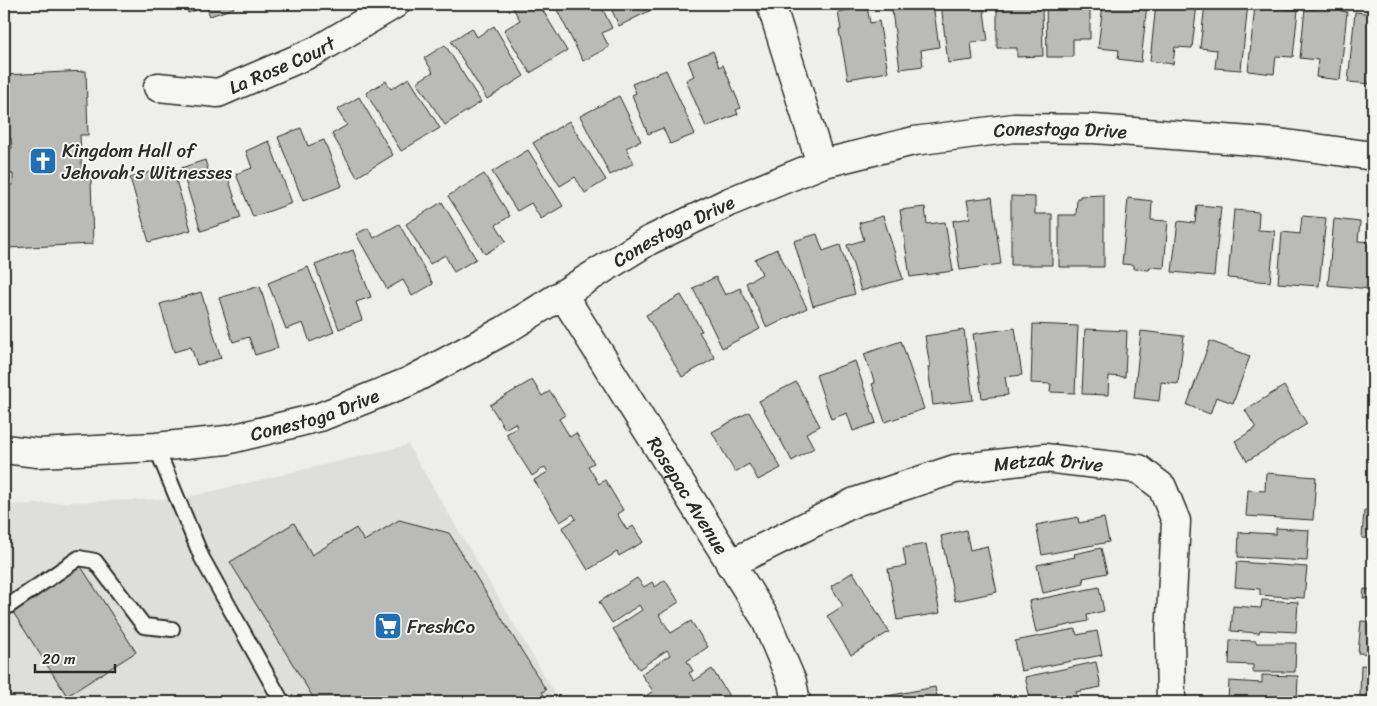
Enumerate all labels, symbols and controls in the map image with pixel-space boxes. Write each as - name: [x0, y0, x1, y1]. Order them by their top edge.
- street label: La Rose Court: [223, 26, 343, 103]
- street label: Conestoga Drive: [991, 111, 1128, 148]
- place label: Kingdom Hall of Jehovah's Witnesses: [61, 134, 232, 189]
- church icon: Kingdom Hall of Jehovah's Witnesses: [28, 146, 58, 176]
- street label: Conestoga Drive: [606, 185, 740, 276]
- street label: Conestoga Drive: [247, 379, 384, 450]
- street label: Rosepac Avenue: [638, 429, 738, 561]
- street label: Metzak Drive: [992, 442, 1105, 481]
- place label: FreshCo: [407, 610, 475, 643]
- supermarket icon: FreshCo: [373, 611, 403, 641]
- scale bar: [35, 641, 115, 673]
- text: 20 m: [42, 646, 76, 672]

